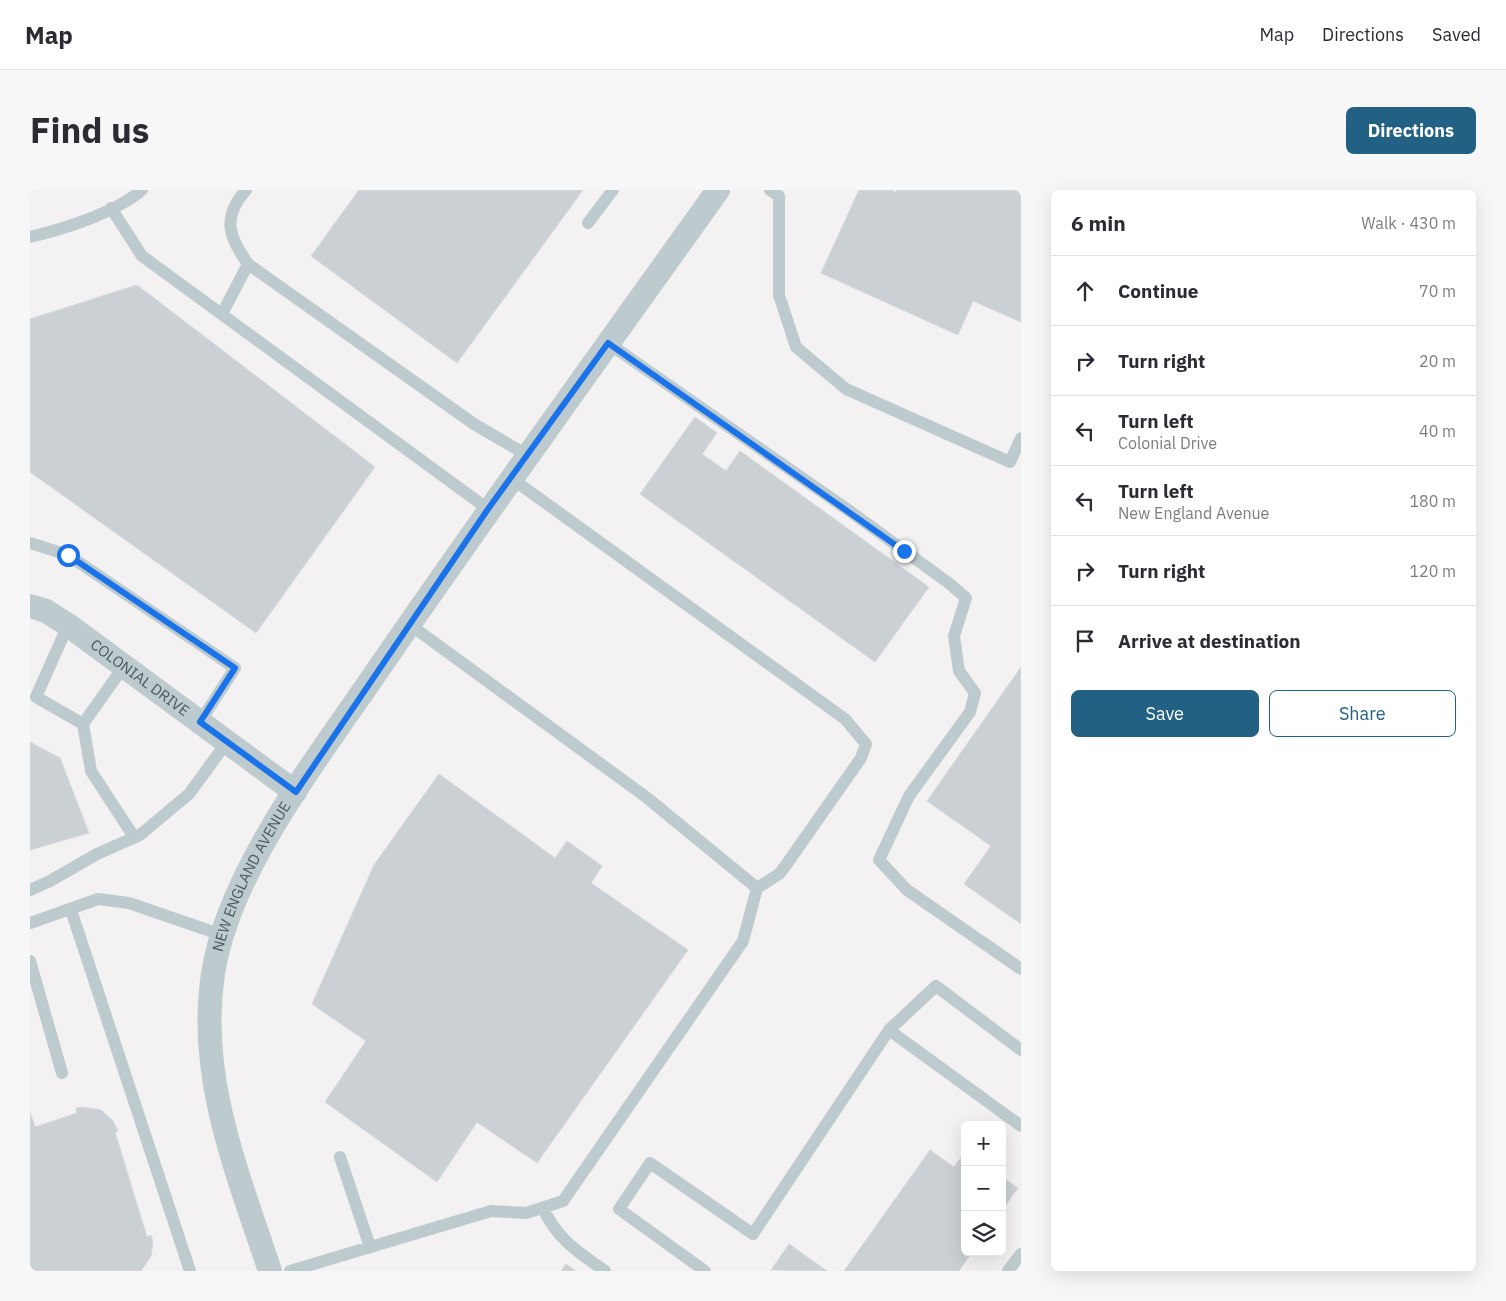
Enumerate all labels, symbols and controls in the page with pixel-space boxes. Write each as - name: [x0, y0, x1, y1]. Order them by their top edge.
- text: Map: [25, 19, 73, 51]
- text: Map: [1259, 23, 1294, 46]
- text: Directions: [1322, 23, 1404, 46]
- text: Saved: [1432, 23, 1481, 46]
- text: Find us: [30, 107, 149, 153]
- button: Directions: [1346, 107, 1476, 154]
- text: 6 min: [1071, 209, 1126, 237]
- text: Walk · 430 m: [1361, 213, 1456, 233]
- icon: ahead: [1071, 277, 1099, 305]
- text: Continue: [1118, 279, 1198, 303]
- text: 70 m: [1419, 281, 1456, 301]
- icon: right: [1071, 347, 1099, 375]
- text: Turn right: [1118, 349, 1205, 373]
- text: 20 m: [1419, 351, 1456, 371]
- text: Turn left: [1118, 409, 1194, 433]
- icon: left: [1071, 417, 1099, 445]
- text: 40 m: [1419, 421, 1456, 441]
- text: Colonial Drive: [1118, 433, 1217, 453]
- text: Turn left: [1118, 479, 1194, 503]
- icon: left: [1071, 487, 1099, 515]
- text: 180 m: [1409, 491, 1456, 511]
- text: New England Avenue: [1118, 503, 1269, 523]
- route end: [893, 540, 916, 563]
- route start: [57, 544, 80, 567]
- icon: right: [1071, 557, 1099, 585]
- text: Turn right: [1118, 559, 1205, 583]
- text: 120 m: [1409, 561, 1456, 581]
- icon: arrive: [1071, 627, 1099, 655]
- text: Arrive at destination: [1118, 629, 1301, 653]
- street label: COLONIAL DRIVE: [87, 635, 193, 720]
- button: Save: [1071, 690, 1259, 737]
- button: Share: [1269, 690, 1456, 737]
- street label: NEW ENGLAND AVENUE: [208, 798, 295, 954]
- map controls: [961, 1121, 1006, 1256]
- button: +: [961, 1121, 1006, 1166]
- button: −: [961, 1166, 1006, 1211]
- button: layers: [961, 1211, 1006, 1256]

